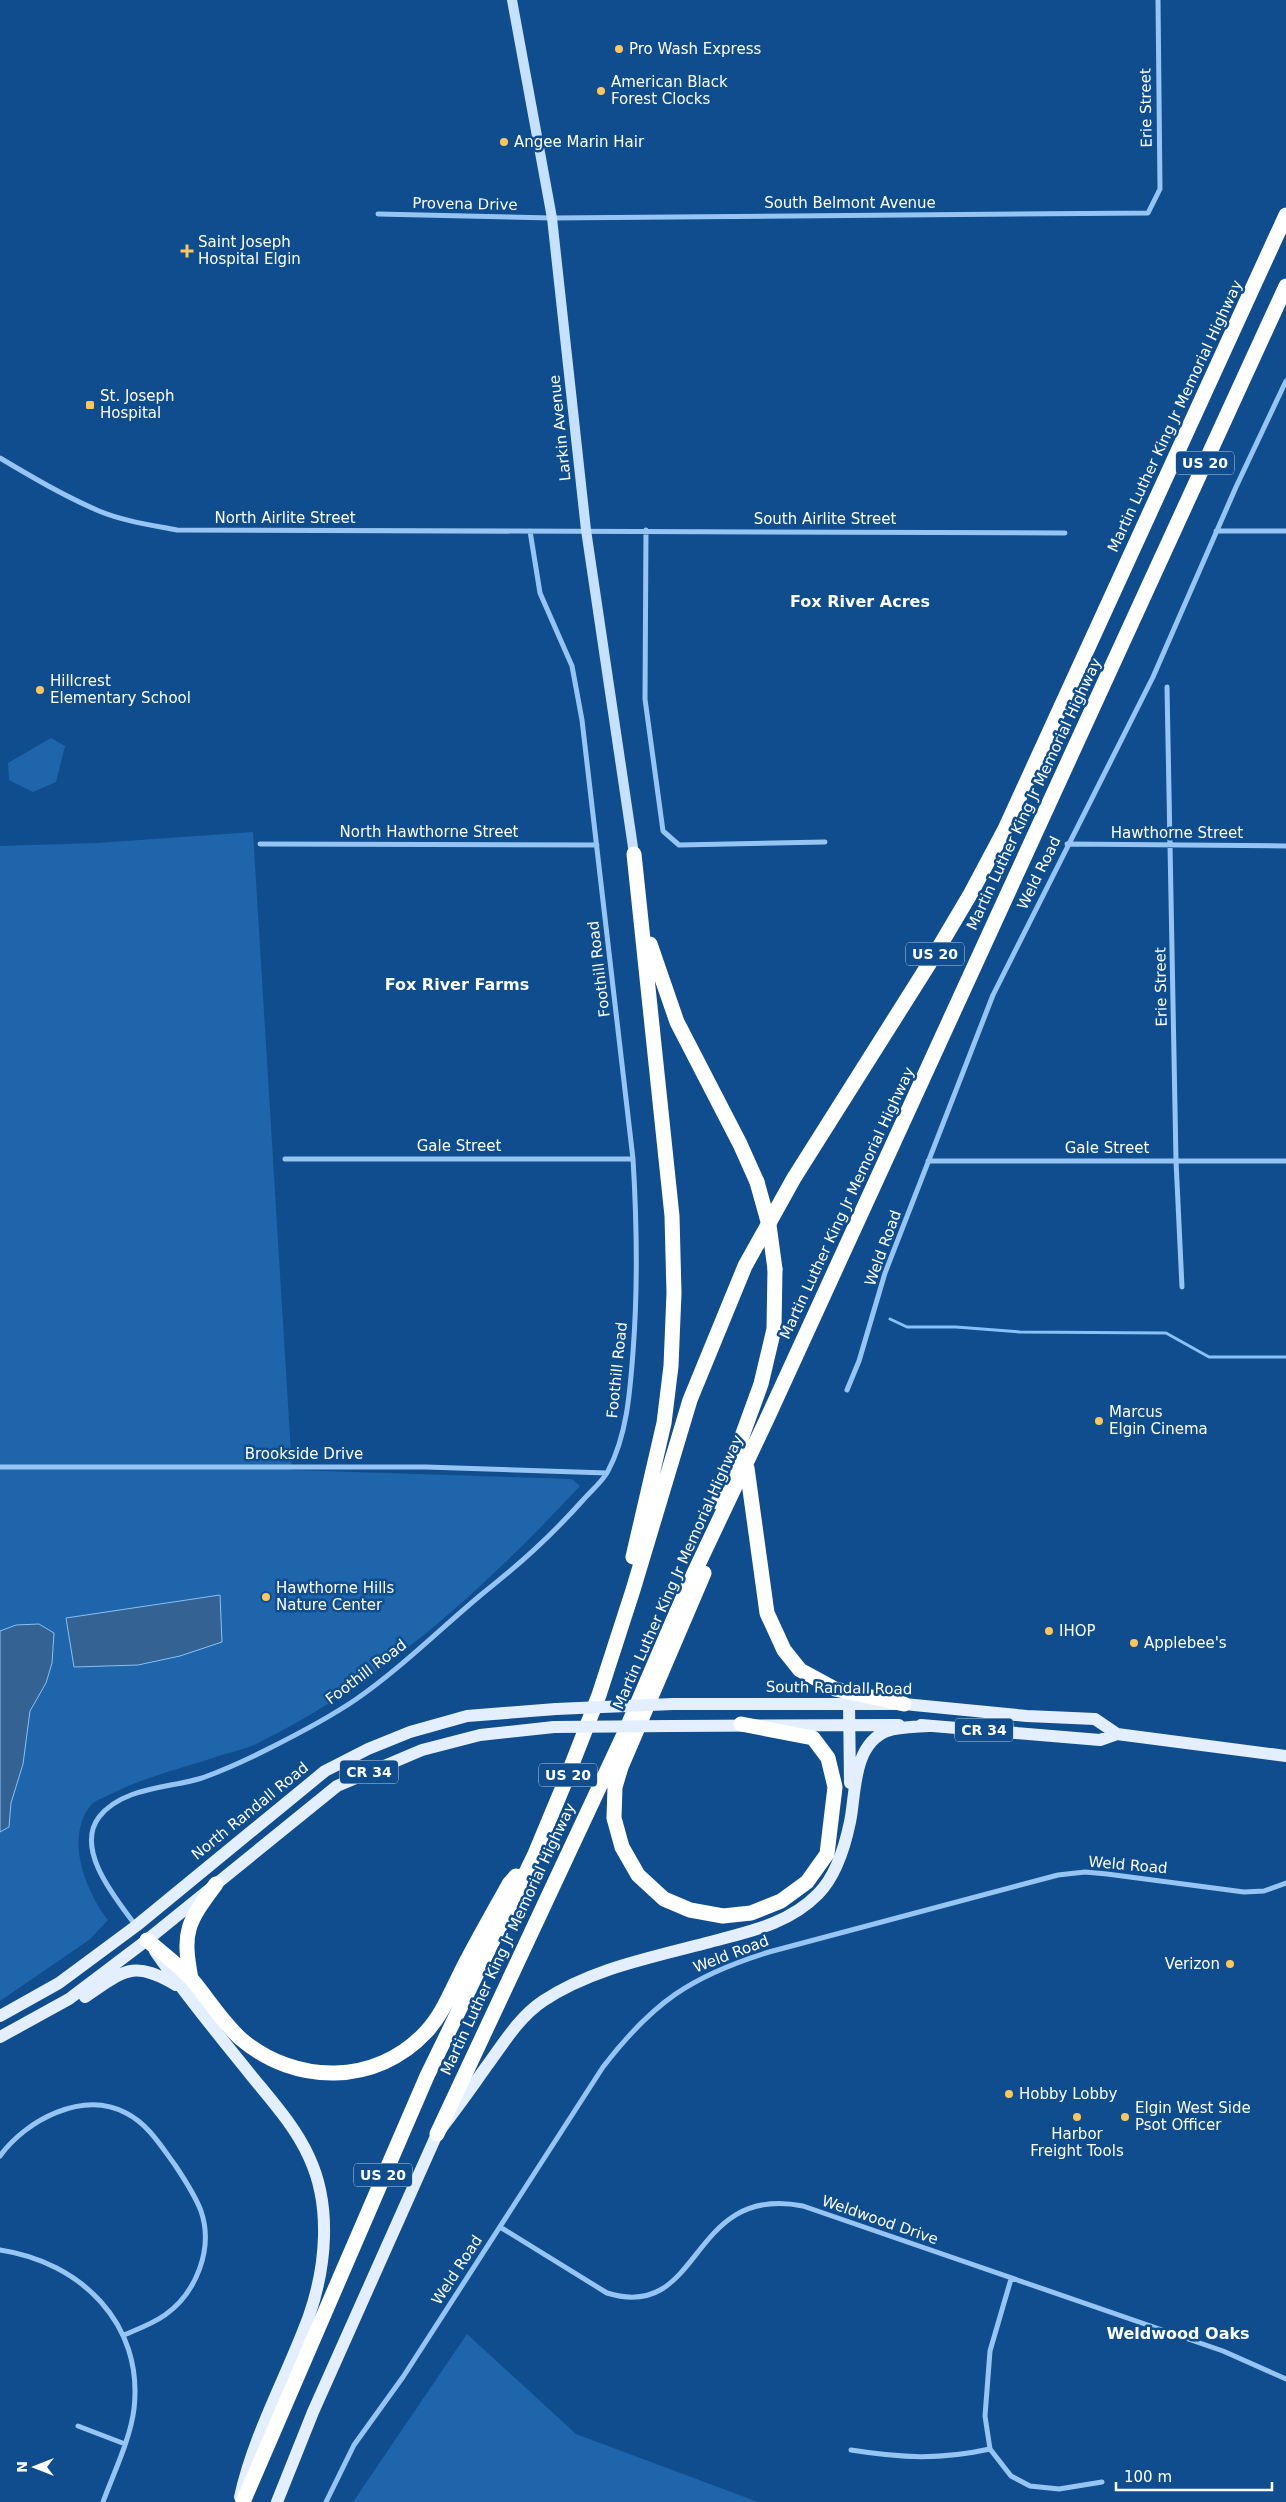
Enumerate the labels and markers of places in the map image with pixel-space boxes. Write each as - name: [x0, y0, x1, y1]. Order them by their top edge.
- place label: Pro Wash Express: [629, 40, 761, 58]
- marker: Pro Wash Express: [613, 43, 625, 55]
- place label: American Black Forest Clocks: [611, 73, 728, 108]
- marker: American Black Forest Clocks: [595, 85, 607, 97]
- place label: Angee Marin Hair: [514, 133, 645, 151]
- marker: Angee Marin Hair: [498, 136, 510, 148]
- place label: Saint Joseph Hospital Elgin: [198, 233, 301, 268]
- marker: Saint Joseph Hospital Elgin: [180, 244, 194, 258]
- place label: St. Joseph Hospital: [100, 387, 175, 422]
- marker: St. Joseph Hospital: [84, 399, 96, 411]
- place label: Hillcrest Elementary School: [50, 672, 191, 707]
- marker: Hillcrest Elementary School: [34, 684, 46, 696]
- place label: Marcus Elgin Cinema: [1109, 1403, 1208, 1438]
- marker: Marcus Elgin Cinema: [1093, 1415, 1105, 1427]
- place label: Hawthorne Hills Nature Center: [276, 1579, 394, 1614]
- marker: Hawthorne Hills Nature Center: [260, 1591, 272, 1603]
- place label: IHOP: [1059, 1622, 1096, 1640]
- marker: IHOP: [1043, 1625, 1055, 1637]
- place label: Applebee's: [1144, 1634, 1227, 1652]
- marker: Applebee's: [1128, 1637, 1140, 1649]
- place label: Verizon: [1165, 1955, 1220, 1973]
- marker: Verizon: [1224, 1958, 1236, 1970]
- place label: Hobby Lobby: [1019, 2085, 1117, 2103]
- marker: Hobby Lobby: [1003, 2088, 1015, 2100]
- place label: Elgin West Side Psot Officer: [1135, 2099, 1251, 2134]
- marker: Harbor Freight Tools: [1071, 2111, 1083, 2123]
- marker: Elgin West Side Psot Officer: [1119, 2111, 1131, 2123]
- place label: Harbor Freight Tools: [1030, 2125, 1124, 2160]

